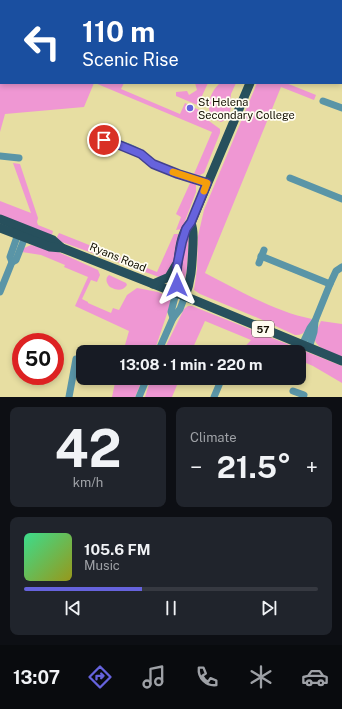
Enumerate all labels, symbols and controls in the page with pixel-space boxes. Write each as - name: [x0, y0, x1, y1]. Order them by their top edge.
- text: 110 m: [82, 15, 155, 48]
- icon: left: [16, 16, 68, 68]
- text: Scenic Rise: [82, 49, 179, 70]
- place label: St Helena Secondary College: [198, 96, 295, 121]
- marker: St Helena Secondary College: [185, 103, 195, 113]
- pin: [87, 123, 121, 157]
- icon: arrive: [93, 129, 115, 151]
- street label: Ryans Road: [88, 240, 148, 274]
- position arrow: [156, 264, 198, 306]
- road number: 57: [252, 321, 274, 337]
- speed limit sign: 50: [12, 333, 64, 385]
- text: 13:08 · 1 min · 220 m: [119, 356, 263, 373]
- text: 42: [54, 418, 122, 479]
- text: Climate: [190, 430, 237, 445]
- text: 21.5°: [217, 449, 291, 485]
- text: −: [190, 454, 202, 480]
- text: +: [306, 454, 318, 480]
- text: km/h: [73, 475, 103, 490]
- text: 105.6 FM: [84, 541, 151, 558]
- text: Music: [84, 558, 120, 573]
- icon: previous: [62, 597, 84, 619]
- icon: pause: [160, 597, 182, 619]
- icon: next: [258, 597, 280, 619]
- icon: directions: [86, 663, 114, 691]
- icon: music: [140, 663, 168, 691]
- icon: phone: [193, 663, 221, 691]
- icon: climate: [247, 663, 275, 691]
- icon: car: [301, 663, 329, 691]
- text: 13:07: [13, 667, 60, 688]

